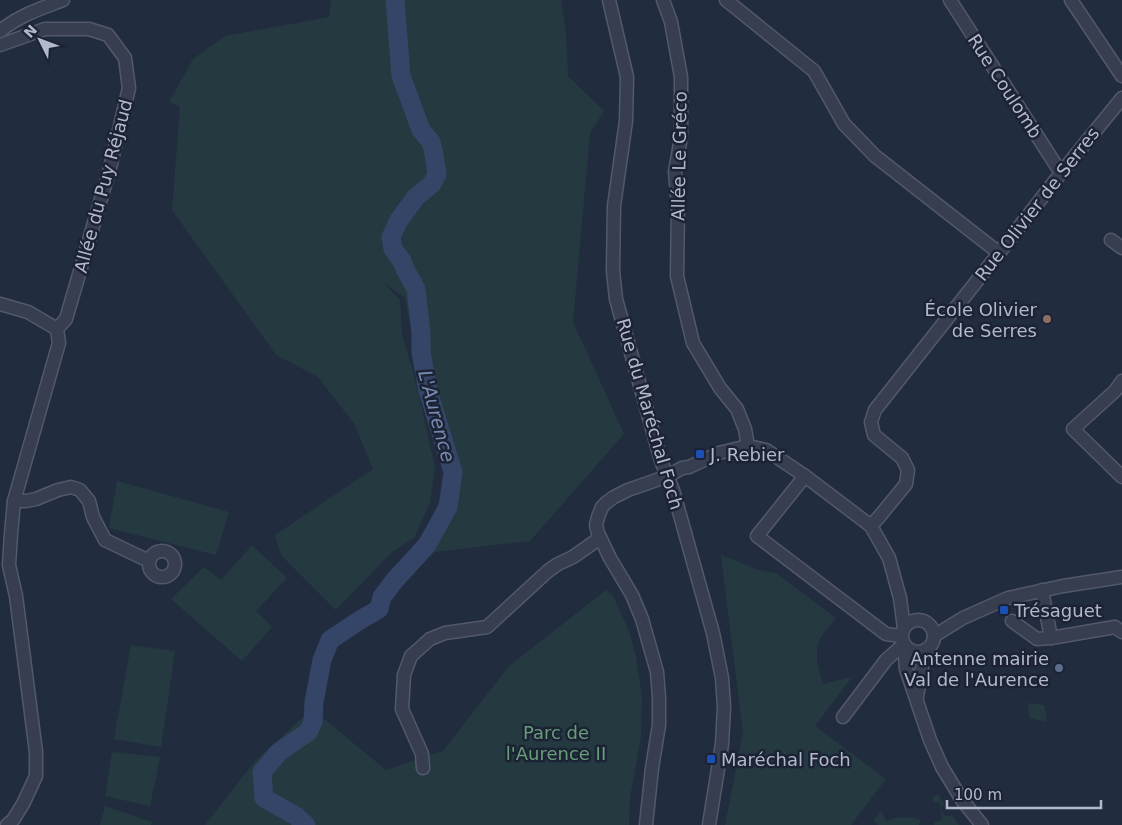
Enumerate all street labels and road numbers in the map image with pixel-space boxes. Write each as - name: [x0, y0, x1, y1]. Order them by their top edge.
- street label: Rue Coulomb: [964, 30, 1046, 142]
- street label: Allée Le Gréco: [667, 91, 691, 221]
- street label: Allée du Puy Réjaud: [70, 97, 136, 275]
- street label: Rue Olivier de Serres: [970, 123, 1104, 285]
- street label: Rue du Maréchal Foch: [613, 316, 687, 512]

